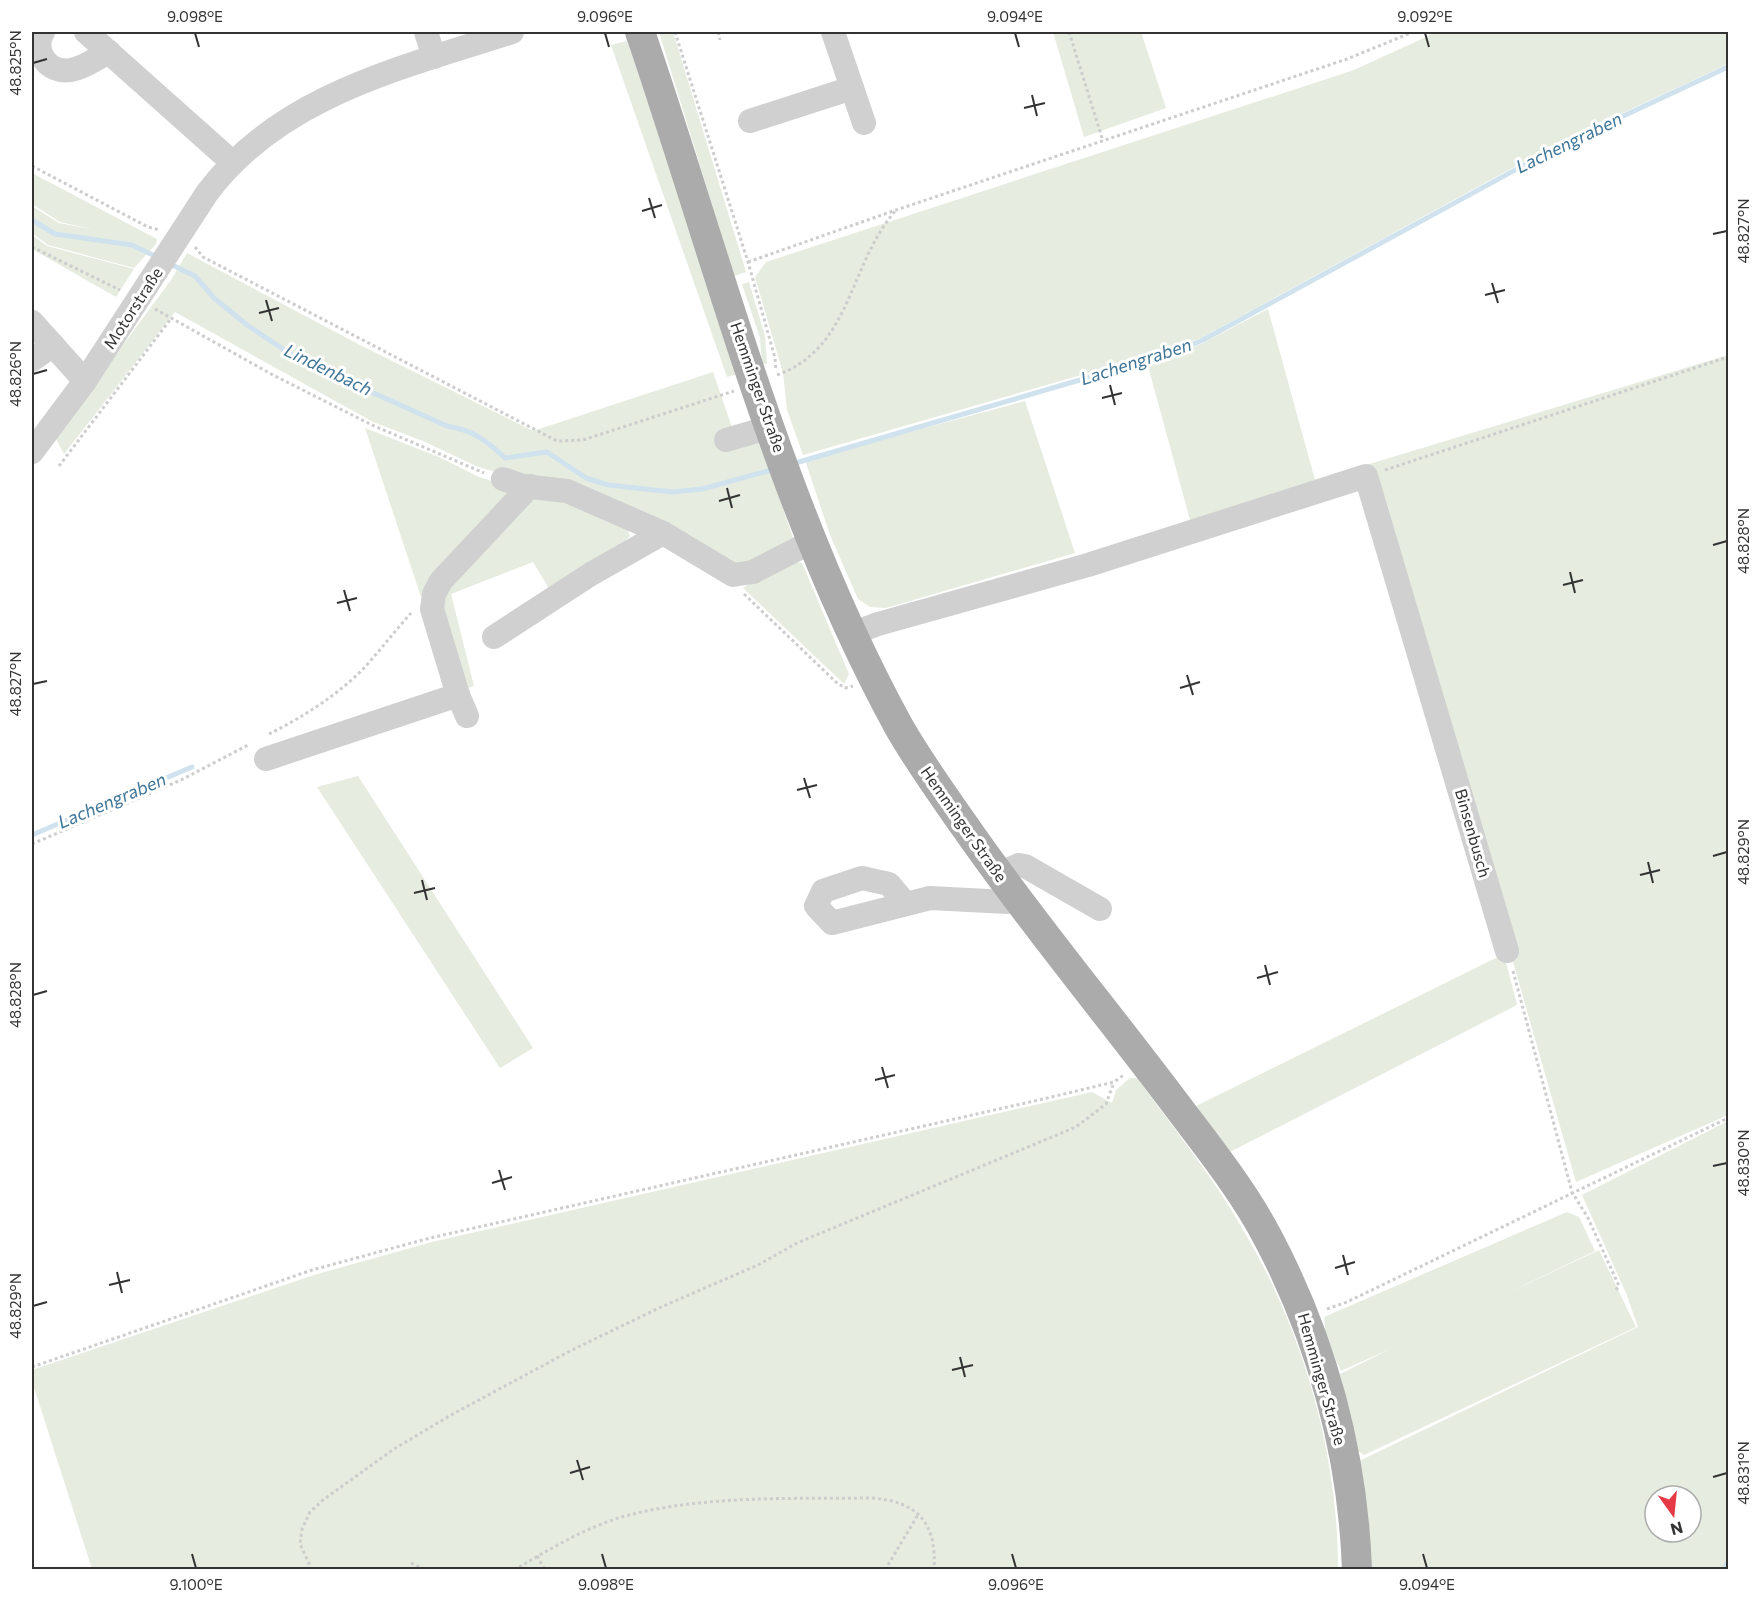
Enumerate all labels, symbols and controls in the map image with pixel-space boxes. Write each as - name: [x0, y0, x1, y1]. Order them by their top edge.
- text: 9.098°E: [167, 7, 223, 25]
- text: 9.096°E: [577, 7, 633, 25]
- text: 9.094°E: [987, 7, 1043, 25]
- text: 9.092°E: [1397, 7, 1453, 25]
- text: 48.825°N: [6, 30, 24, 96]
- water label: Lachengraben: [1512, 107, 1625, 177]
- text: 48.827°N: [1734, 199, 1752, 263]
- street label: Motorstraße: [99, 263, 166, 352]
- street label: Hemminger Straße: [727, 319, 790, 454]
- water label: Lachengraben: [1077, 333, 1194, 389]
- water label: Lindenbach: [281, 338, 376, 400]
- text: 48.826°N: [6, 341, 24, 407]
- text: 48.828°N: [1734, 508, 1752, 574]
- text: 48.827°N: [6, 652, 24, 716]
- street label: Hemminger Straße: [917, 762, 1011, 885]
- water label: Lachengraben: [54, 767, 169, 833]
- street label: Binsenbusch: [1452, 786, 1495, 879]
- text: 48.829°N: [1734, 819, 1752, 885]
- text: 48.828°N: [6, 962, 24, 1028]
- text: 48.830°N: [1734, 1130, 1752, 1196]
- text: 48.829°N: [6, 1273, 24, 1339]
- street label: Hemminger Straße: [1295, 1311, 1350, 1447]
- text: 48.831°N: [1734, 1441, 1752, 1505]
- north arrow: [1643, 1484, 1703, 1544]
- text: N: [1669, 1518, 1685, 1540]
- text: 9.100°E: [169, 1575, 223, 1593]
- text: 9.098°E: [578, 1575, 634, 1593]
- text: 9.096°E: [988, 1575, 1044, 1593]
- text: 9.094°E: [1399, 1575, 1455, 1593]

